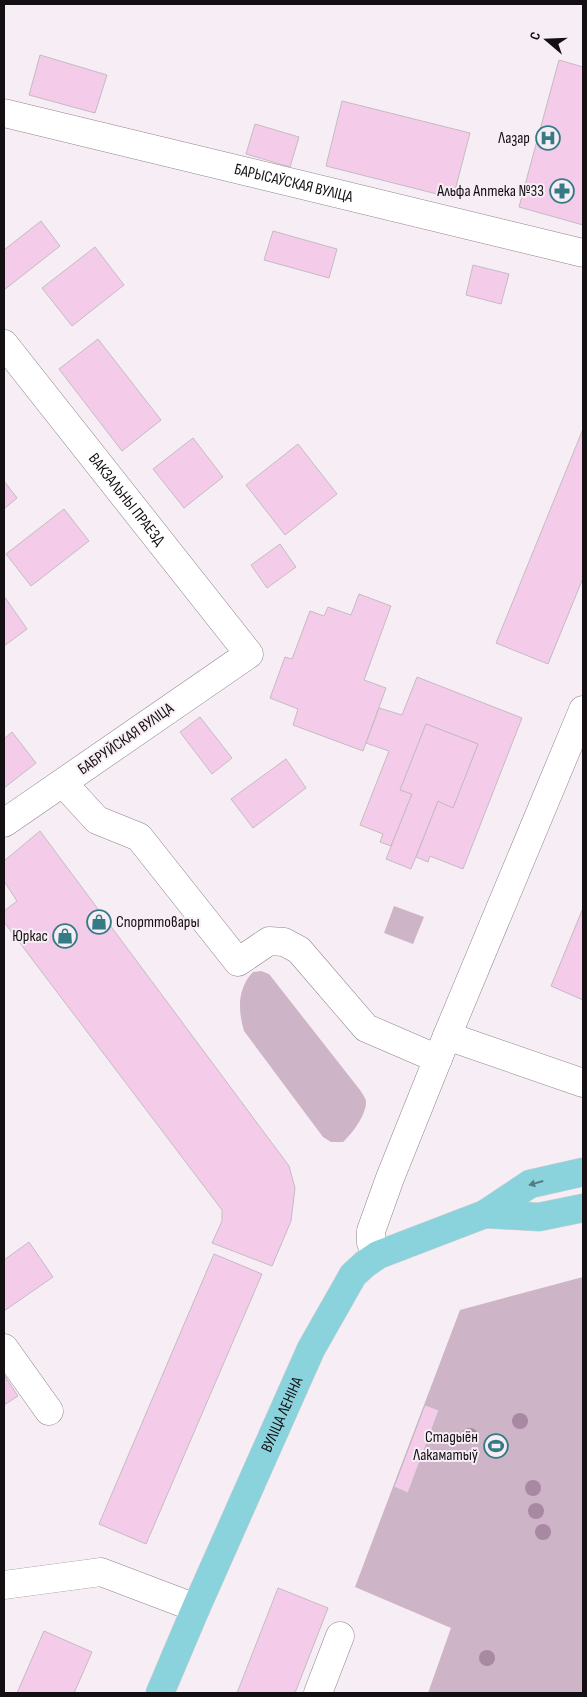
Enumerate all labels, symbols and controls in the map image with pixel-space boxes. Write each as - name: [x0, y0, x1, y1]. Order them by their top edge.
- north arrow: [522, 15, 572, 65]
- text: С: [526, 30, 544, 42]
- hospital icon: Лазар: [535, 125, 561, 151]
- place label: Лазар: [497, 129, 530, 148]
- street label: БАРЫСАЎСКАЯ ВУЛІЦА: [232, 160, 355, 207]
- pharmacy icon: Альфа Аптека №33: [549, 178, 575, 204]
- place label: Альфа Аптека №33: [436, 182, 544, 201]
- street label: ВАКЗАЛЬНЫ ПРАЕЗД: [84, 449, 169, 550]
- street label: БАБРУЙСКАЯ ВУЛІЦА: [75, 699, 178, 779]
- shop icon: Спорттовары: [86, 909, 112, 935]
- place label: Спорттовары: [116, 913, 200, 932]
- shop icon: Юркас: [52, 923, 78, 949]
- place label: Юркас: [12, 927, 48, 946]
- one-way arrow: [528, 1179, 543, 1187]
- street label: ВУЛІЦА ЛЕНІНА: [257, 1374, 307, 1455]
- place label: Стадыён Лакаматыў: [412, 1428, 478, 1465]
- sports icon: Стадыён Лакаматыў: [483, 1433, 509, 1459]

